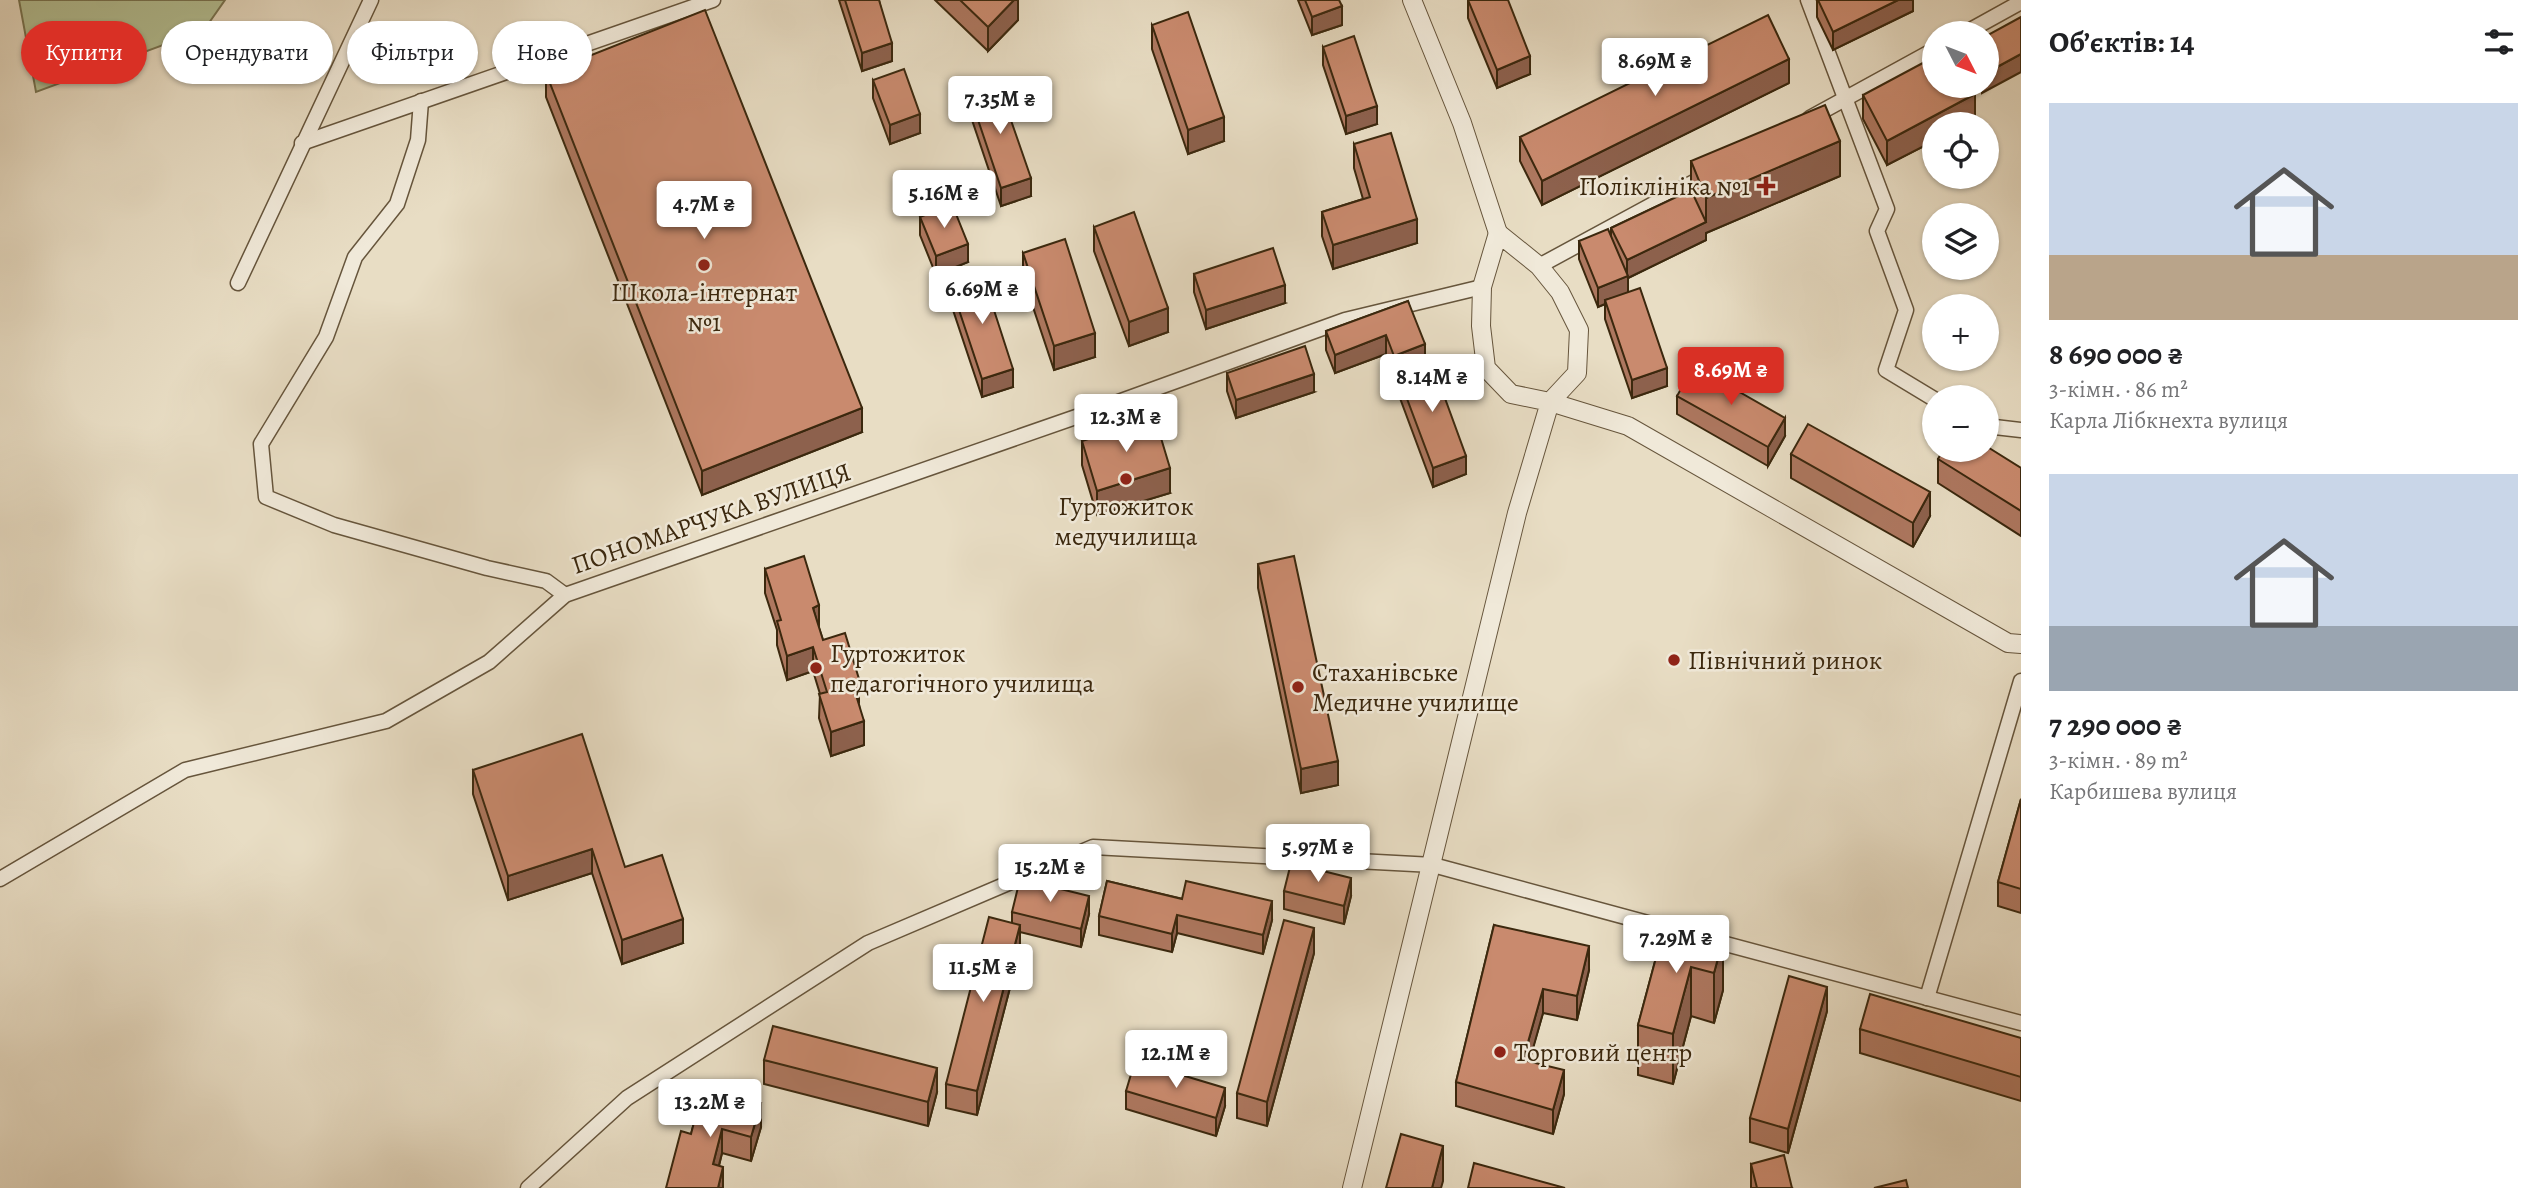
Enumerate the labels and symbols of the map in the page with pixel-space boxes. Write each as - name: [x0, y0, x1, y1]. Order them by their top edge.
- north arrow: [1922, 21, 1998, 98]
- pin: 8.69M ₴: [1590, 38, 1720, 98]
- pin: 7.35M ₴: [935, 76, 1065, 136]
- place label: Поліклініка №1: [1579, 169, 1750, 204]
- pin: 5.16M ₴: [879, 170, 1009, 230]
- marker: Поліклініка №1: [1756, 176, 1776, 196]
- pin: 4.7M ₴: [647, 182, 761, 241]
- marker: Школа-інтернат №1: [696, 257, 712, 273]
- pin: 6.69M ₴: [917, 266, 1047, 326]
- place label: Школа-інтернат №1: [611, 275, 798, 340]
- pin: 8.69M ₴: [1666, 348, 1796, 407]
- pin: 8.14M ₴: [1367, 354, 1497, 414]
- pin: 12.3M ₴: [1061, 394, 1191, 454]
- street label: ПОНОМАРЧУКА ВУЛИЦЯ: [567, 454, 855, 583]
- marker: Гуртожиток медучилища: [1118, 471, 1134, 487]
- place label: Гуртожиток медучилища: [1054, 489, 1198, 554]
- place label: Гуртожиток педагогічного училища: [830, 636, 1094, 701]
- place label: Північний ринок: [1688, 643, 1882, 678]
- marker: Північний ринок: [1666, 652, 1682, 668]
- place label: Стаханівське Медичне училище: [1312, 655, 1519, 720]
- marker: Гуртожиток педагогічного училища: [808, 660, 824, 676]
- marker: Стаханівське Медичне училище: [1290, 679, 1306, 695]
- pin: 5.97M ₴: [1253, 824, 1383, 884]
- pin: 15.2M ₴: [985, 844, 1115, 904]
- pin: 7.29M ₴: [1611, 916, 1741, 975]
- pin: 11.5M ₴: [918, 944, 1048, 1004]
- pin: 12.1M ₴: [1111, 1030, 1241, 1090]
- place label: Торговий центр: [1514, 1035, 1692, 1070]
- marker: Торговий центр: [1492, 1044, 1508, 1060]
- pin: 13.2M ₴: [645, 1080, 775, 1139]

